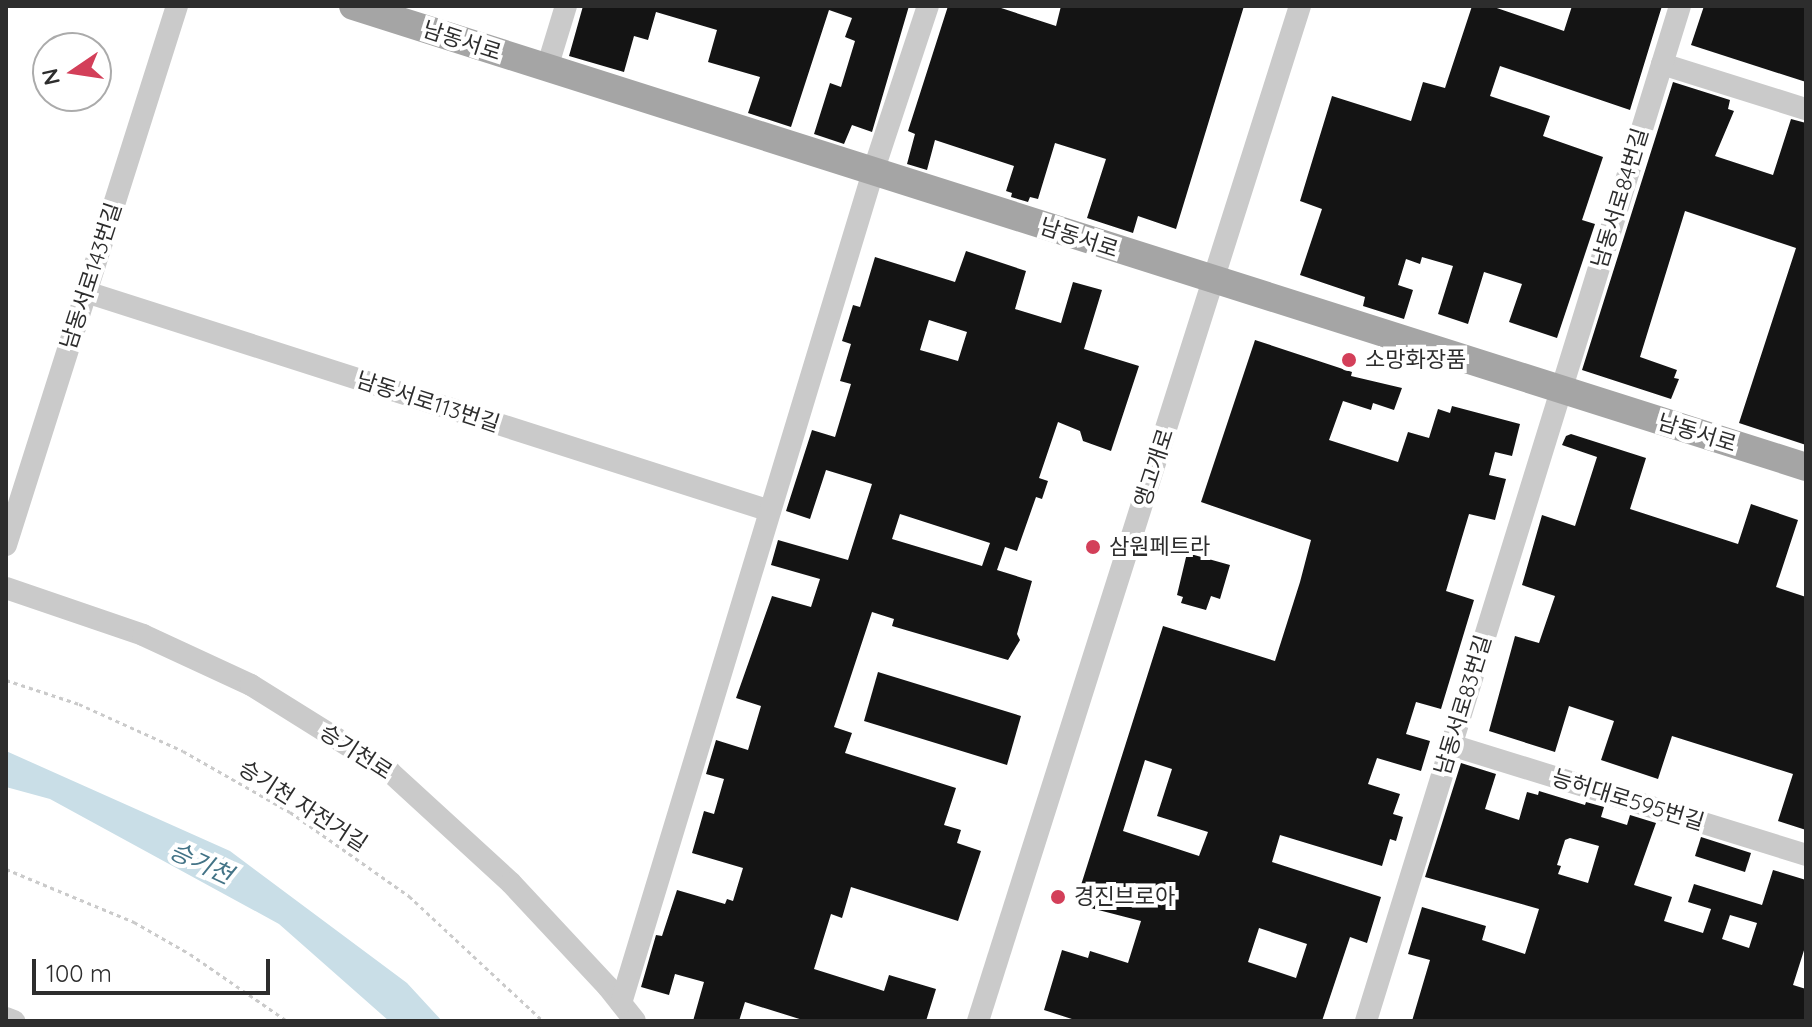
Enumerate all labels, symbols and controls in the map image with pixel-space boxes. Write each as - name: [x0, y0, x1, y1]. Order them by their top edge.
- street label: 남동서로: [419, 16, 505, 66]
- north arrow: [32, 32, 112, 112]
- text: N: [35, 66, 66, 88]
- street label: 남동서로84번길: [1586, 125, 1654, 271]
- street label: 남동서로143번길: [55, 199, 127, 353]
- street label: 남동서로: [1036, 213, 1122, 263]
- place label: 소망화장품: [1365, 347, 1466, 373]
- marker: 소망화장품: [1340, 351, 1358, 369]
- street label: 남동서로113번길: [353, 366, 503, 438]
- street label: 남동서로: [1654, 409, 1740, 457]
- street label: 앵고개로: [1129, 425, 1179, 511]
- place label: 삼원페트라: [1109, 534, 1210, 560]
- marker: 삼원페트라: [1084, 538, 1102, 556]
- street label: 남동서로83번길: [1429, 632, 1497, 778]
- street label: 승기천로: [315, 719, 397, 785]
- street label: 승기천 자전거길: [234, 755, 372, 857]
- street label: 능허대로595번길: [1549, 764, 1707, 836]
- water label: 승기천: [165, 836, 237, 890]
- place label: 경진브로아: [1074, 884, 1175, 910]
- marker: 경진브로아: [1049, 888, 1067, 906]
- scale bar: [36, 943, 274, 993]
- text: 100 m: [46, 958, 112, 988]

